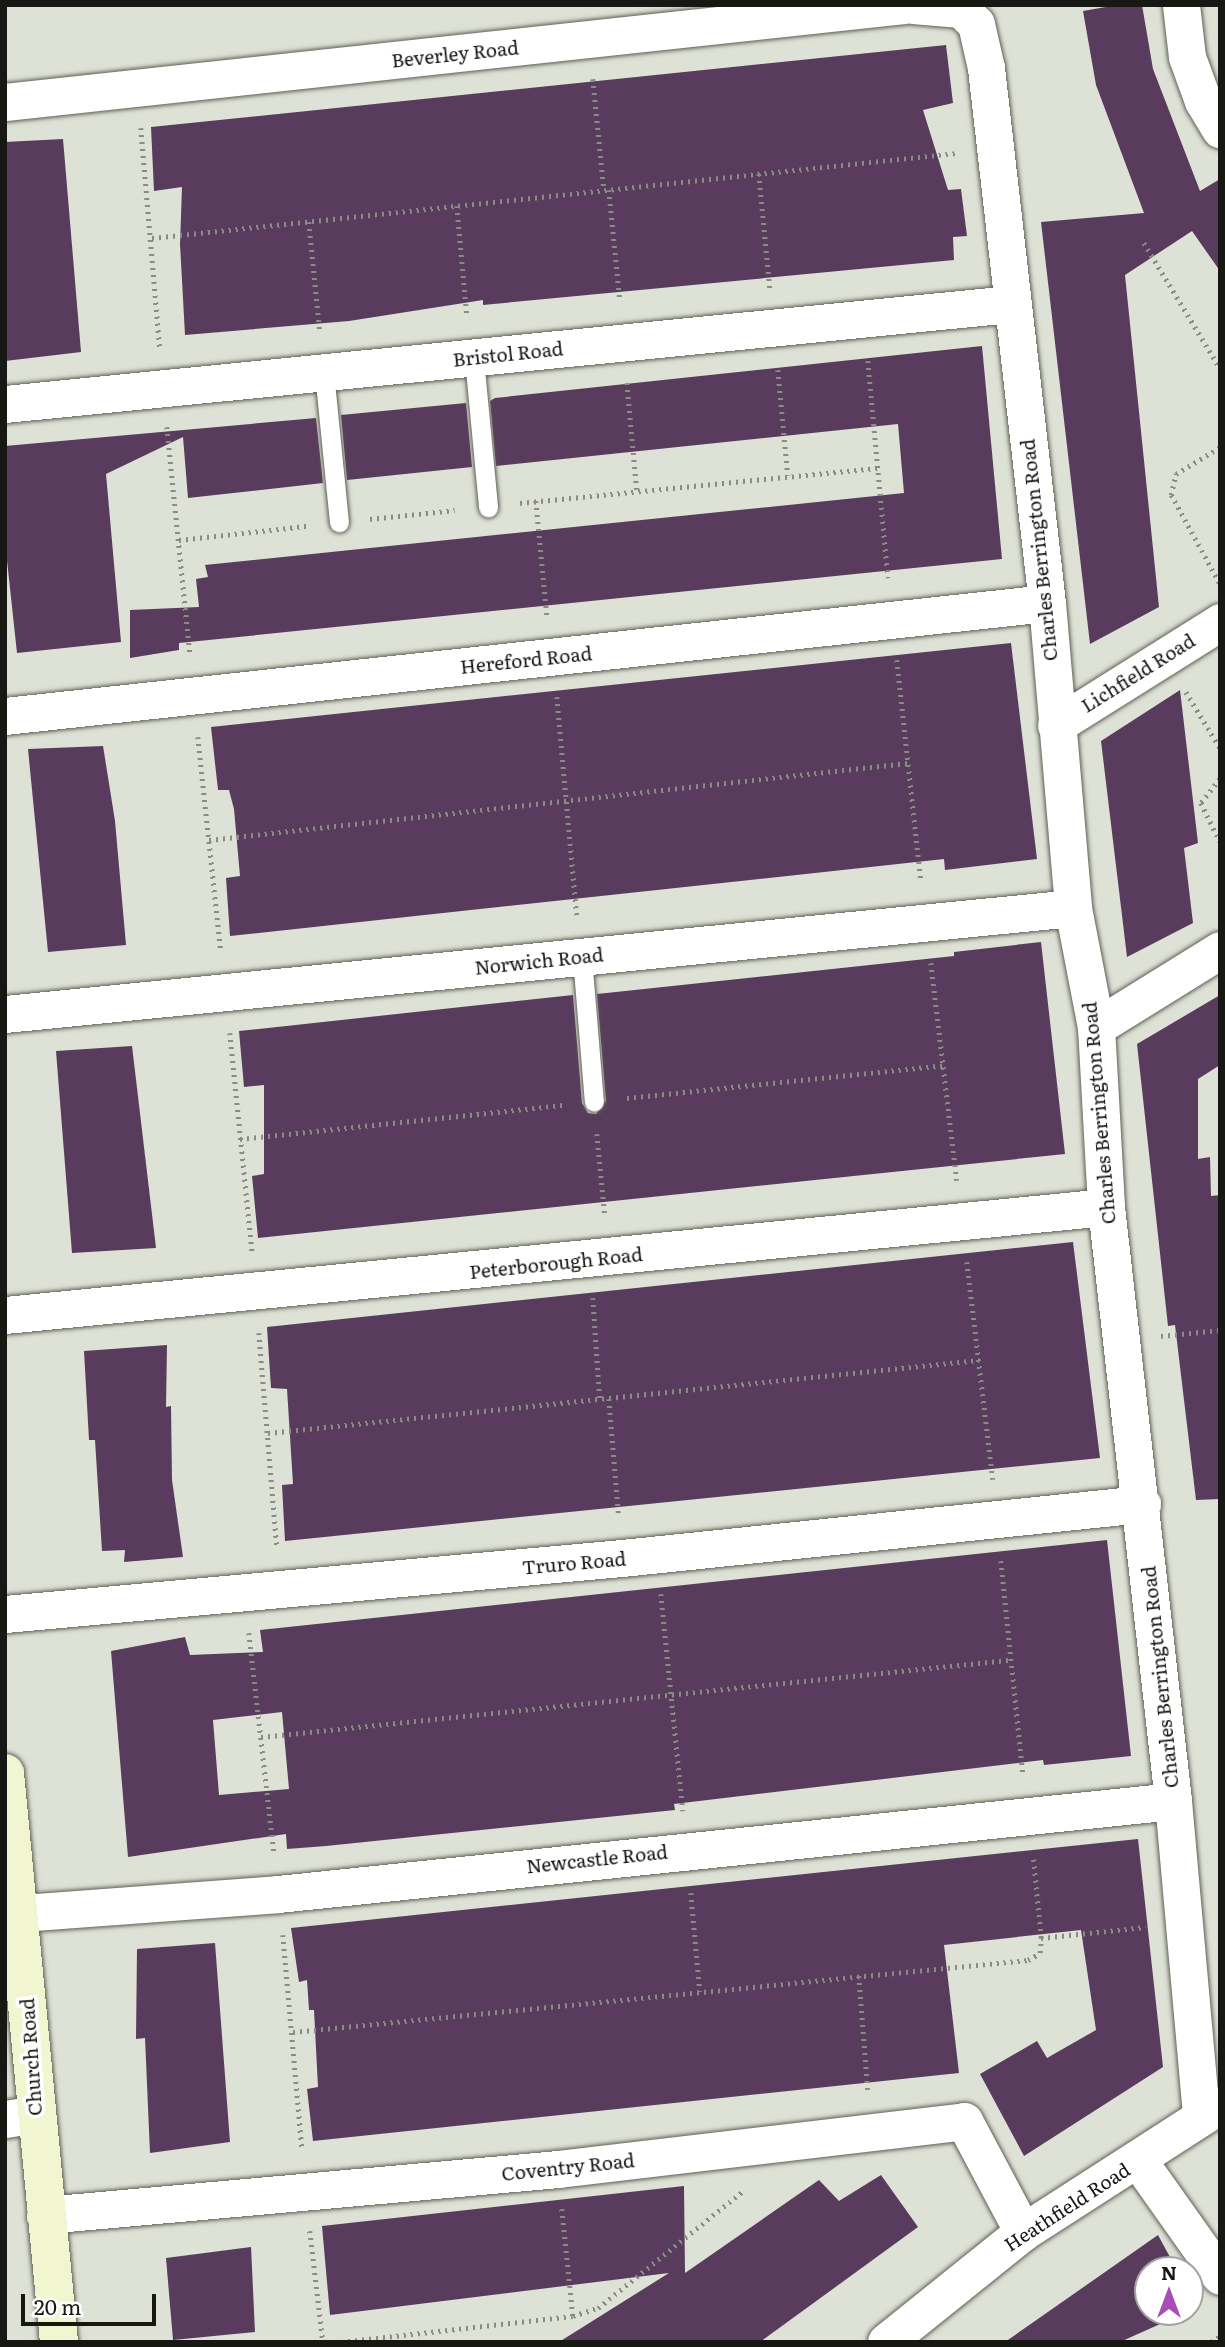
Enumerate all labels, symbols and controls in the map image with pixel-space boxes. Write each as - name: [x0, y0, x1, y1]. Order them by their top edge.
- street label: Beverley Road: [390, 36, 520, 72]
- street label: Bristol Road: [452, 337, 564, 371]
- street label: Charles Berrington Road: [1016, 438, 1062, 662]
- street label: Lichfield Road: [1077, 629, 1199, 717]
- street label: Hereford Road: [459, 642, 593, 678]
- street label: Norwich Road: [473, 943, 605, 979]
- street label: Charles Berrington Road: [1078, 1001, 1120, 1225]
- street label: Peterborough Road: [468, 1243, 644, 1283]
- street label: Truro Road: [521, 1547, 627, 1579]
- street label: Charles Berrington Road: [1137, 1565, 1183, 1789]
- street label: Newcastle Road: [525, 1840, 669, 1878]
- street label: Church Road: [16, 1997, 46, 2117]
- street label: Coventry Road: [500, 2149, 636, 2185]
- street label: Heathfield Road: [1000, 2158, 1134, 2256]
- north arrow: [1134, 2256, 1204, 2326]
- text: N: [1161, 2258, 1177, 2286]
- scale bar: [24, 2280, 159, 2324]
- text: 20 m: [34, 2290, 81, 2321]

